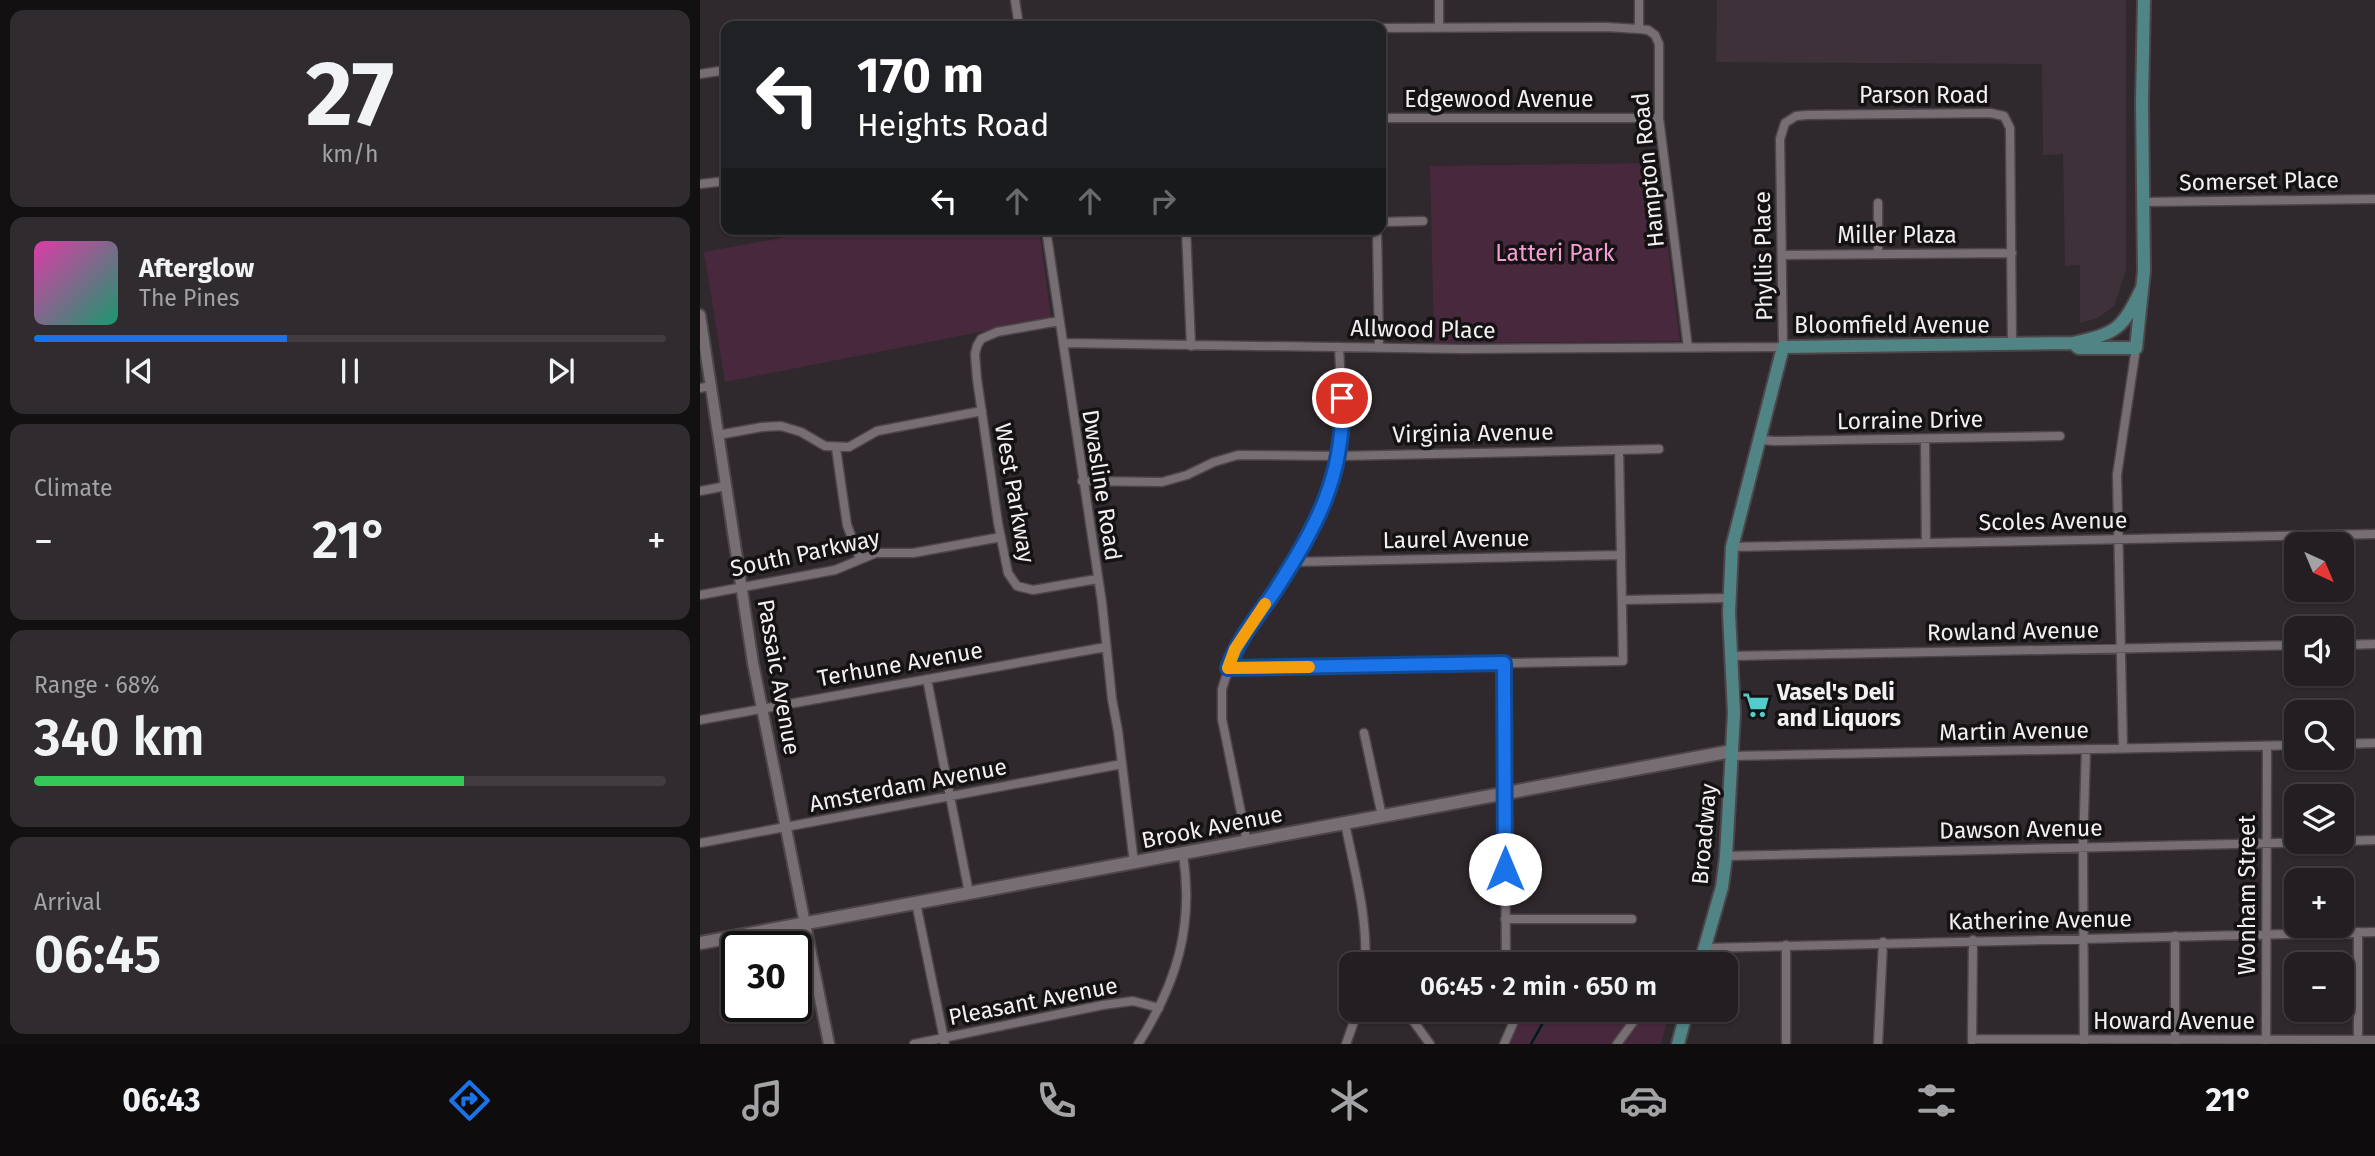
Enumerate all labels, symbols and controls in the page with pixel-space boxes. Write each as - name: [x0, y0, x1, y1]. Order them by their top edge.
- text: 27: [306, 40, 394, 149]
- text: 170 m: [857, 46, 984, 105]
- icon: left: [742, 49, 833, 140]
- street label: Parson Road: [1859, 81, 1989, 109]
- street label: Edgewood Avenue: [1404, 85, 1594, 113]
- street label: Hampton Road: [1626, 91, 1670, 249]
- text: Heights Road: [857, 106, 1049, 144]
- text: km/h: [322, 140, 378, 168]
- street label: Somerset Place: [2179, 166, 2339, 196]
- icon: left: [925, 182, 963, 220]
- icon: ahead: [998, 182, 1036, 220]
- icon: ahead: [1071, 182, 1109, 220]
- icon: right: [1144, 182, 1182, 220]
- street label: Phyllis Place: [1748, 191, 1778, 321]
- street label: Miller Plaza: [1837, 221, 1957, 249]
- park label: Latteri Park: [1495, 239, 1615, 267]
- text: Afterglow: [139, 253, 254, 284]
- text: The Pines: [139, 284, 240, 312]
- street label: Bloomfield Avenue: [1794, 311, 1990, 339]
- street label: Allwood Place: [1350, 314, 1496, 344]
- icon: previous: [120, 352, 158, 390]
- icon: pause: [331, 352, 369, 390]
- icon: next: [542, 352, 580, 390]
- pin: [1312, 368, 1372, 428]
- icon: arrive: [1323, 379, 1361, 417]
- street label: Lorraine Drive: [1837, 405, 1983, 435]
- street label: Dwasline Road: [1076, 408, 1128, 562]
- street label: Virginia Avenue: [1392, 418, 1554, 448]
- street label: West Parkway: [989, 421, 1041, 566]
- text: Climate: [34, 474, 113, 502]
- street label: Scoles Avenue: [1978, 506, 2128, 536]
- text: 21°: [312, 509, 388, 572]
- text: −: [34, 518, 53, 564]
- text: +: [647, 518, 666, 564]
- street label: South Parkway: [728, 523, 883, 583]
- street label: Laurel Avenue: [1382, 524, 1530, 554]
- north arrow: [2284, 532, 2354, 602]
- map controls: [2284, 532, 2354, 1022]
- street label: Passaic Avenue: [752, 597, 806, 757]
- street label: Rowland Avenue: [1927, 615, 2099, 647]
- button: sound: [2284, 616, 2354, 686]
- street label: Terhune Avenue: [815, 636, 985, 692]
- text: Range · 68%: [34, 671, 159, 699]
- place label: Vasel's Deli and Liquors: [1776, 678, 1901, 732]
- supermarket icon: Vasel's Deli and Liquors: [1741, 690, 1771, 720]
- button: search: [2284, 700, 2354, 770]
- text: 340 km: [34, 706, 205, 769]
- street label: Martin Avenue: [1939, 716, 2089, 746]
- street label: Amsterdam Avenue: [807, 752, 1009, 818]
- street label: Broadway: [1686, 782, 1722, 886]
- button: layers: [2284, 784, 2354, 854]
- street label: Brook Avenue: [1139, 800, 1285, 854]
- street label: Dawson Avenue: [1939, 814, 2103, 844]
- street label: Wonham Street: [2233, 814, 2261, 975]
- position arrow: [1468, 832, 1542, 906]
- button: +: [2284, 868, 2354, 938]
- text: Arrival: [34, 888, 101, 916]
- street label: Katherine Avenue: [1948, 904, 2132, 936]
- text: 06:45: [34, 923, 161, 986]
- speed limit sign: 30: [721, 931, 812, 1022]
- button: −: [2284, 952, 2354, 1022]
- street label: Pleasant Avenue: [946, 971, 1120, 1031]
- text: 06:45 · 2 min · 650 m: [1420, 971, 1657, 1002]
- street label: Howard Avenue: [2093, 1007, 2255, 1035]
- icon: directions: [445, 1076, 494, 1125]
- icon: music: [738, 1076, 787, 1125]
- icon: phone: [1032, 1076, 1081, 1125]
- icon: climate: [1325, 1076, 1374, 1125]
- icon: car: [1619, 1076, 1668, 1125]
- icon: filters: [1912, 1076, 1961, 1125]
- text: 06:43: [122, 1081, 201, 1119]
- text: 21°: [2205, 1081, 2253, 1119]

